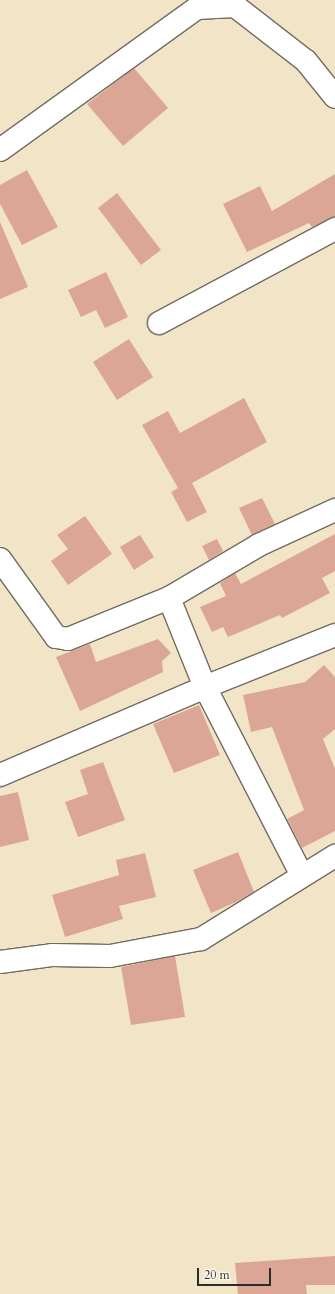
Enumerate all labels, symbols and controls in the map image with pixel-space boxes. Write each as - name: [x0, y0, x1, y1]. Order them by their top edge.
- scale bar: [199, 1260, 273, 1286]
- text: 20 m: [204, 1267, 230, 1283]

